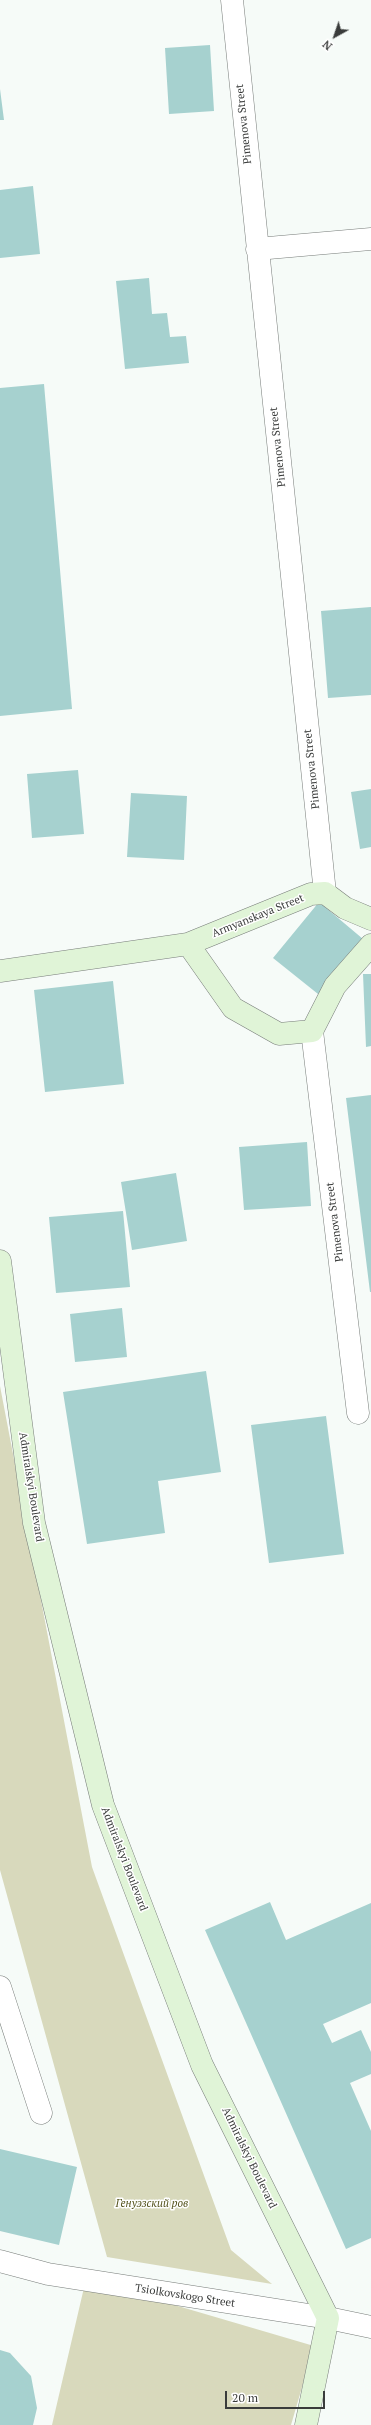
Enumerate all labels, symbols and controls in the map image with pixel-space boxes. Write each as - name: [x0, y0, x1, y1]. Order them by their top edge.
- north arrow: [315, 16, 355, 56]
- text: N: [320, 37, 335, 53]
- street label: Pimenova Street: [233, 83, 255, 165]
- street label: Pimenova Street: [267, 406, 289, 488]
- street label: Pimenova Street: [301, 728, 323, 810]
- street label: Armyanskaya Street: [210, 892, 306, 940]
- street label: Pimenova Street: [324, 1181, 346, 1263]
- street label: Admiralskyi Boulevard: [16, 1431, 46, 1543]
- street label: Admiralskyi Boulevard: [98, 1805, 150, 1913]
- street label: Admiralskyi Boulevard: [219, 2105, 279, 2211]
- park label: Генуэзский ров: [116, 2197, 188, 2211]
- street label: Tsiolkovskogo Street: [134, 2282, 236, 2310]
- scale bar: [227, 2383, 327, 2409]
- text: 20 m: [232, 2390, 258, 2405]

